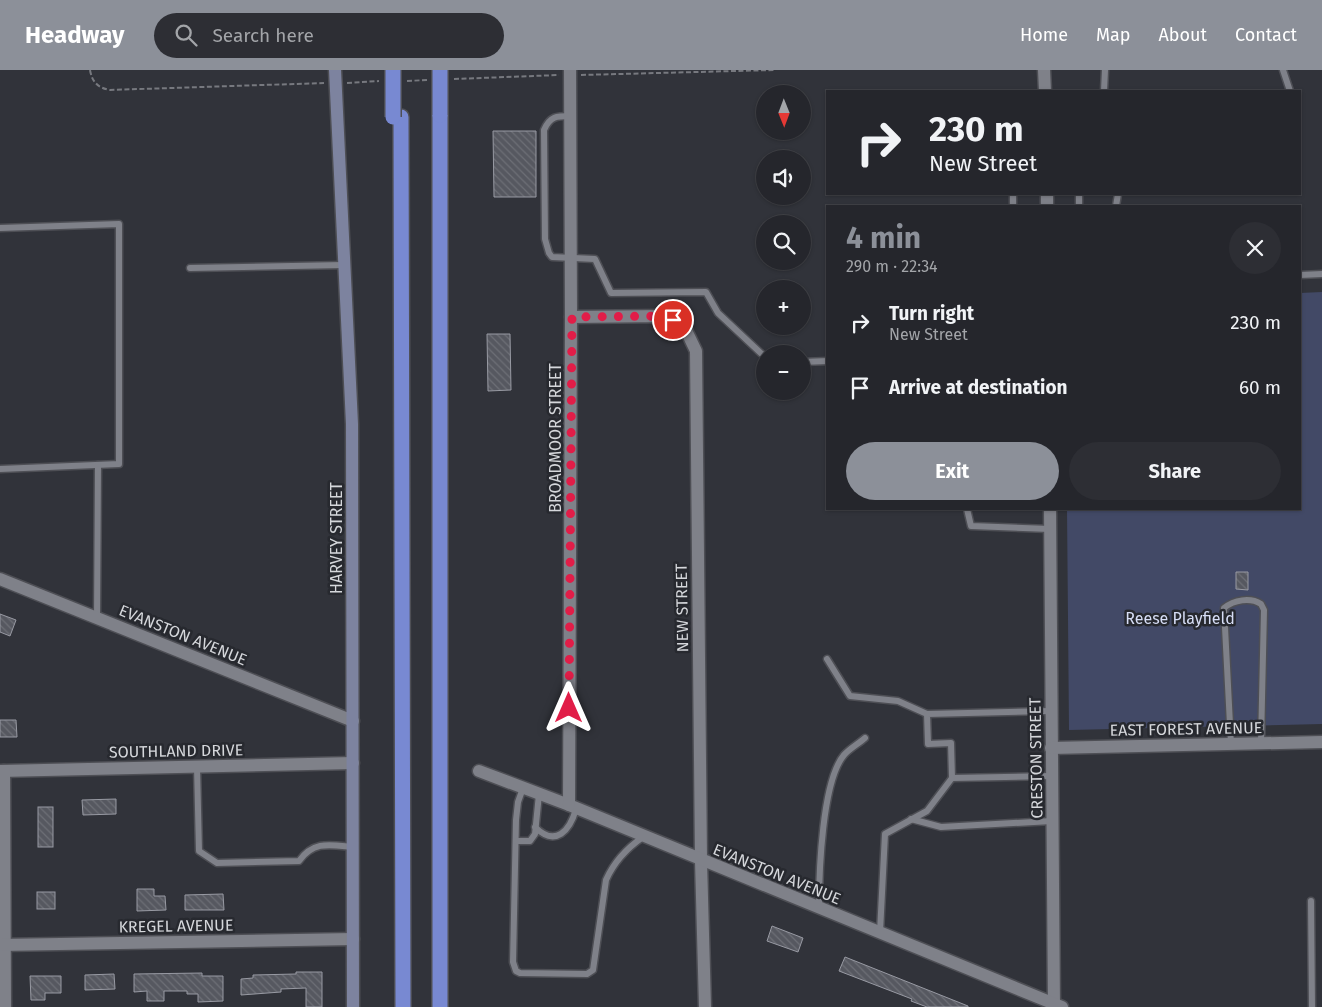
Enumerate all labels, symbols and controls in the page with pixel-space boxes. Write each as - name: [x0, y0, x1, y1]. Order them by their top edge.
- search box: [154, 13, 504, 58]
- text: Headway: [25, 21, 124, 49]
- icon: search: [172, 21, 200, 49]
- text: Search here: [212, 24, 314, 47]
- text: Home: [1020, 24, 1068, 46]
- text: Map: [1096, 24, 1130, 46]
- text: About: [1158, 24, 1207, 46]
- text: Contact: [1235, 24, 1297, 46]
- north arrow: [756, 85, 811, 140]
- map controls: [756, 85, 811, 400]
- text: 230 m: [929, 108, 1023, 150]
- icon: right: [846, 110, 911, 175]
- button: sound: [756, 150, 811, 205]
- text: New Street: [929, 150, 1037, 177]
- button: search: [756, 215, 811, 270]
- text: 4 min: [846, 220, 921, 256]
- button: close: [1229, 222, 1281, 274]
- text: 290 m · 22:34: [846, 257, 938, 276]
- button: +: [756, 280, 811, 335]
- pin: [652, 299, 694, 341]
- text: Turn right: [889, 302, 974, 325]
- icon: arrive: [659, 306, 687, 334]
- icon: right: [846, 309, 874, 337]
- text: 230 m: [1230, 311, 1281, 334]
- text: New Street: [889, 325, 968, 344]
- button: −: [756, 345, 811, 400]
- street label: BROADMOOR STREET: [546, 362, 565, 513]
- icon: arrive: [846, 374, 874, 402]
- text: Arrive at destination: [889, 376, 1068, 399]
- text: 60 m: [1239, 376, 1281, 399]
- button: Exit: [846, 442, 1059, 500]
- button: Share: [1069, 442, 1281, 500]
- street label: HARVEY STREET: [327, 481, 346, 594]
- street label: NEW STREET: [672, 563, 692, 652]
- street label: EVANSTON AVENUE: [116, 601, 250, 669]
- park label: Reese Playfield: [1125, 609, 1235, 628]
- position arrow: [542, 681, 594, 733]
- street label: CRESTON STREET: [1025, 697, 1047, 819]
- street label: EAST FOREST AVENUE: [1109, 718, 1263, 740]
- street label: SOUTHLAND DRIVE: [109, 740, 243, 762]
- street label: EVANSTON AVENUE: [710, 840, 844, 908]
- street label: KREGEL AVENUE: [118, 915, 234, 937]

